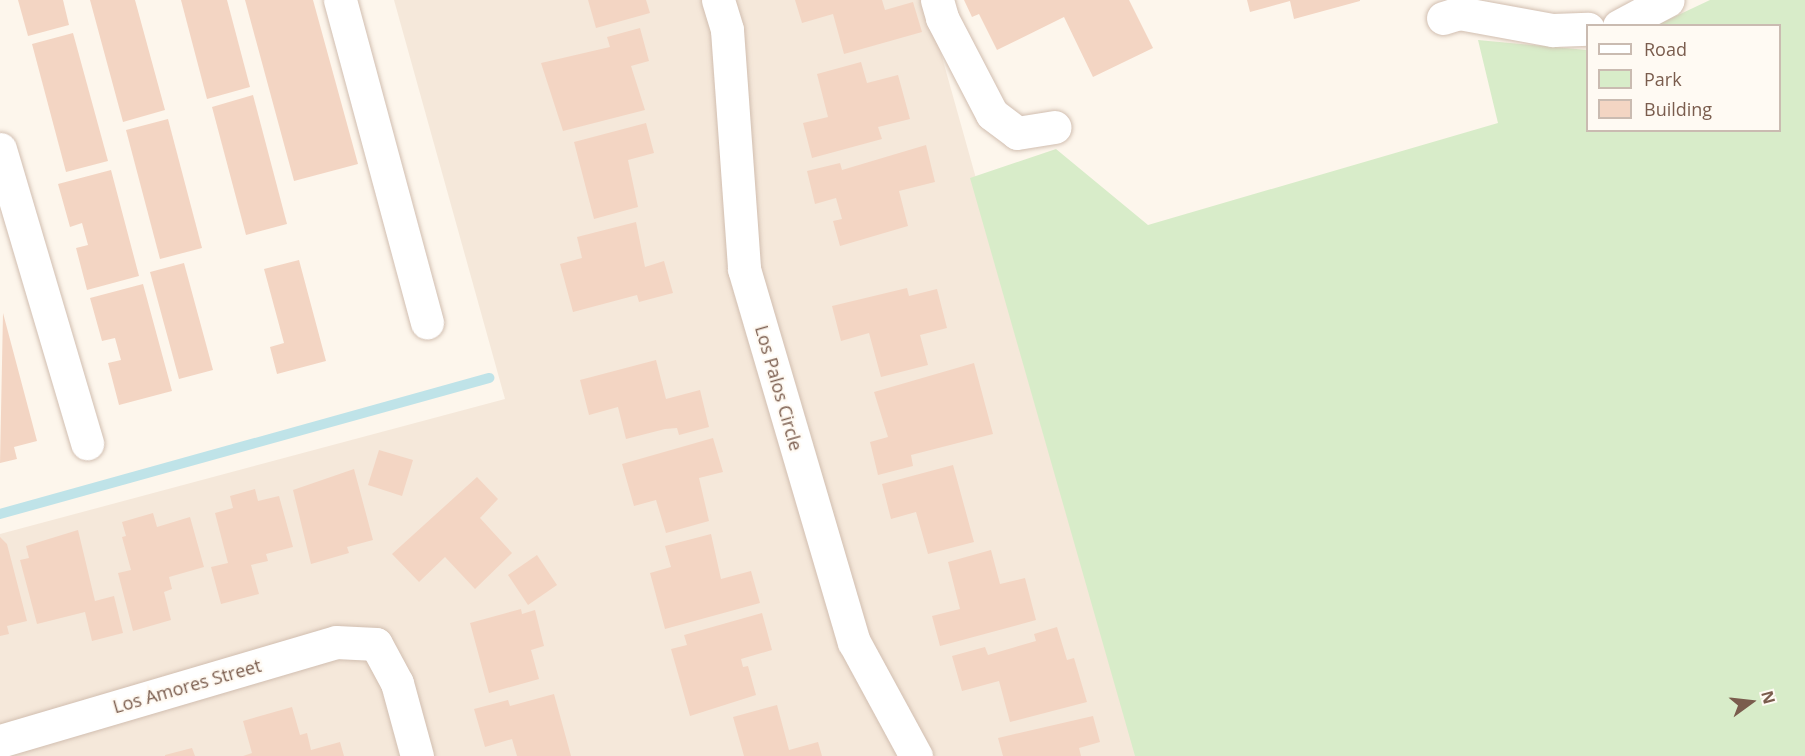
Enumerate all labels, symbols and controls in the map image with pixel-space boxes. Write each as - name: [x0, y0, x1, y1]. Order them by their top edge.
- legend: [1586, 24, 1781, 132]
- text: Road: [1644, 37, 1687, 61]
- text: Park: [1644, 67, 1682, 91]
- text: Building: [1644, 97, 1712, 121]
- street label: Los Palos Circle: [751, 323, 807, 453]
- street label: Los Amores Street: [110, 654, 264, 718]
- north arrow: [1721, 672, 1781, 732]
- text: N: [1756, 688, 1781, 706]

